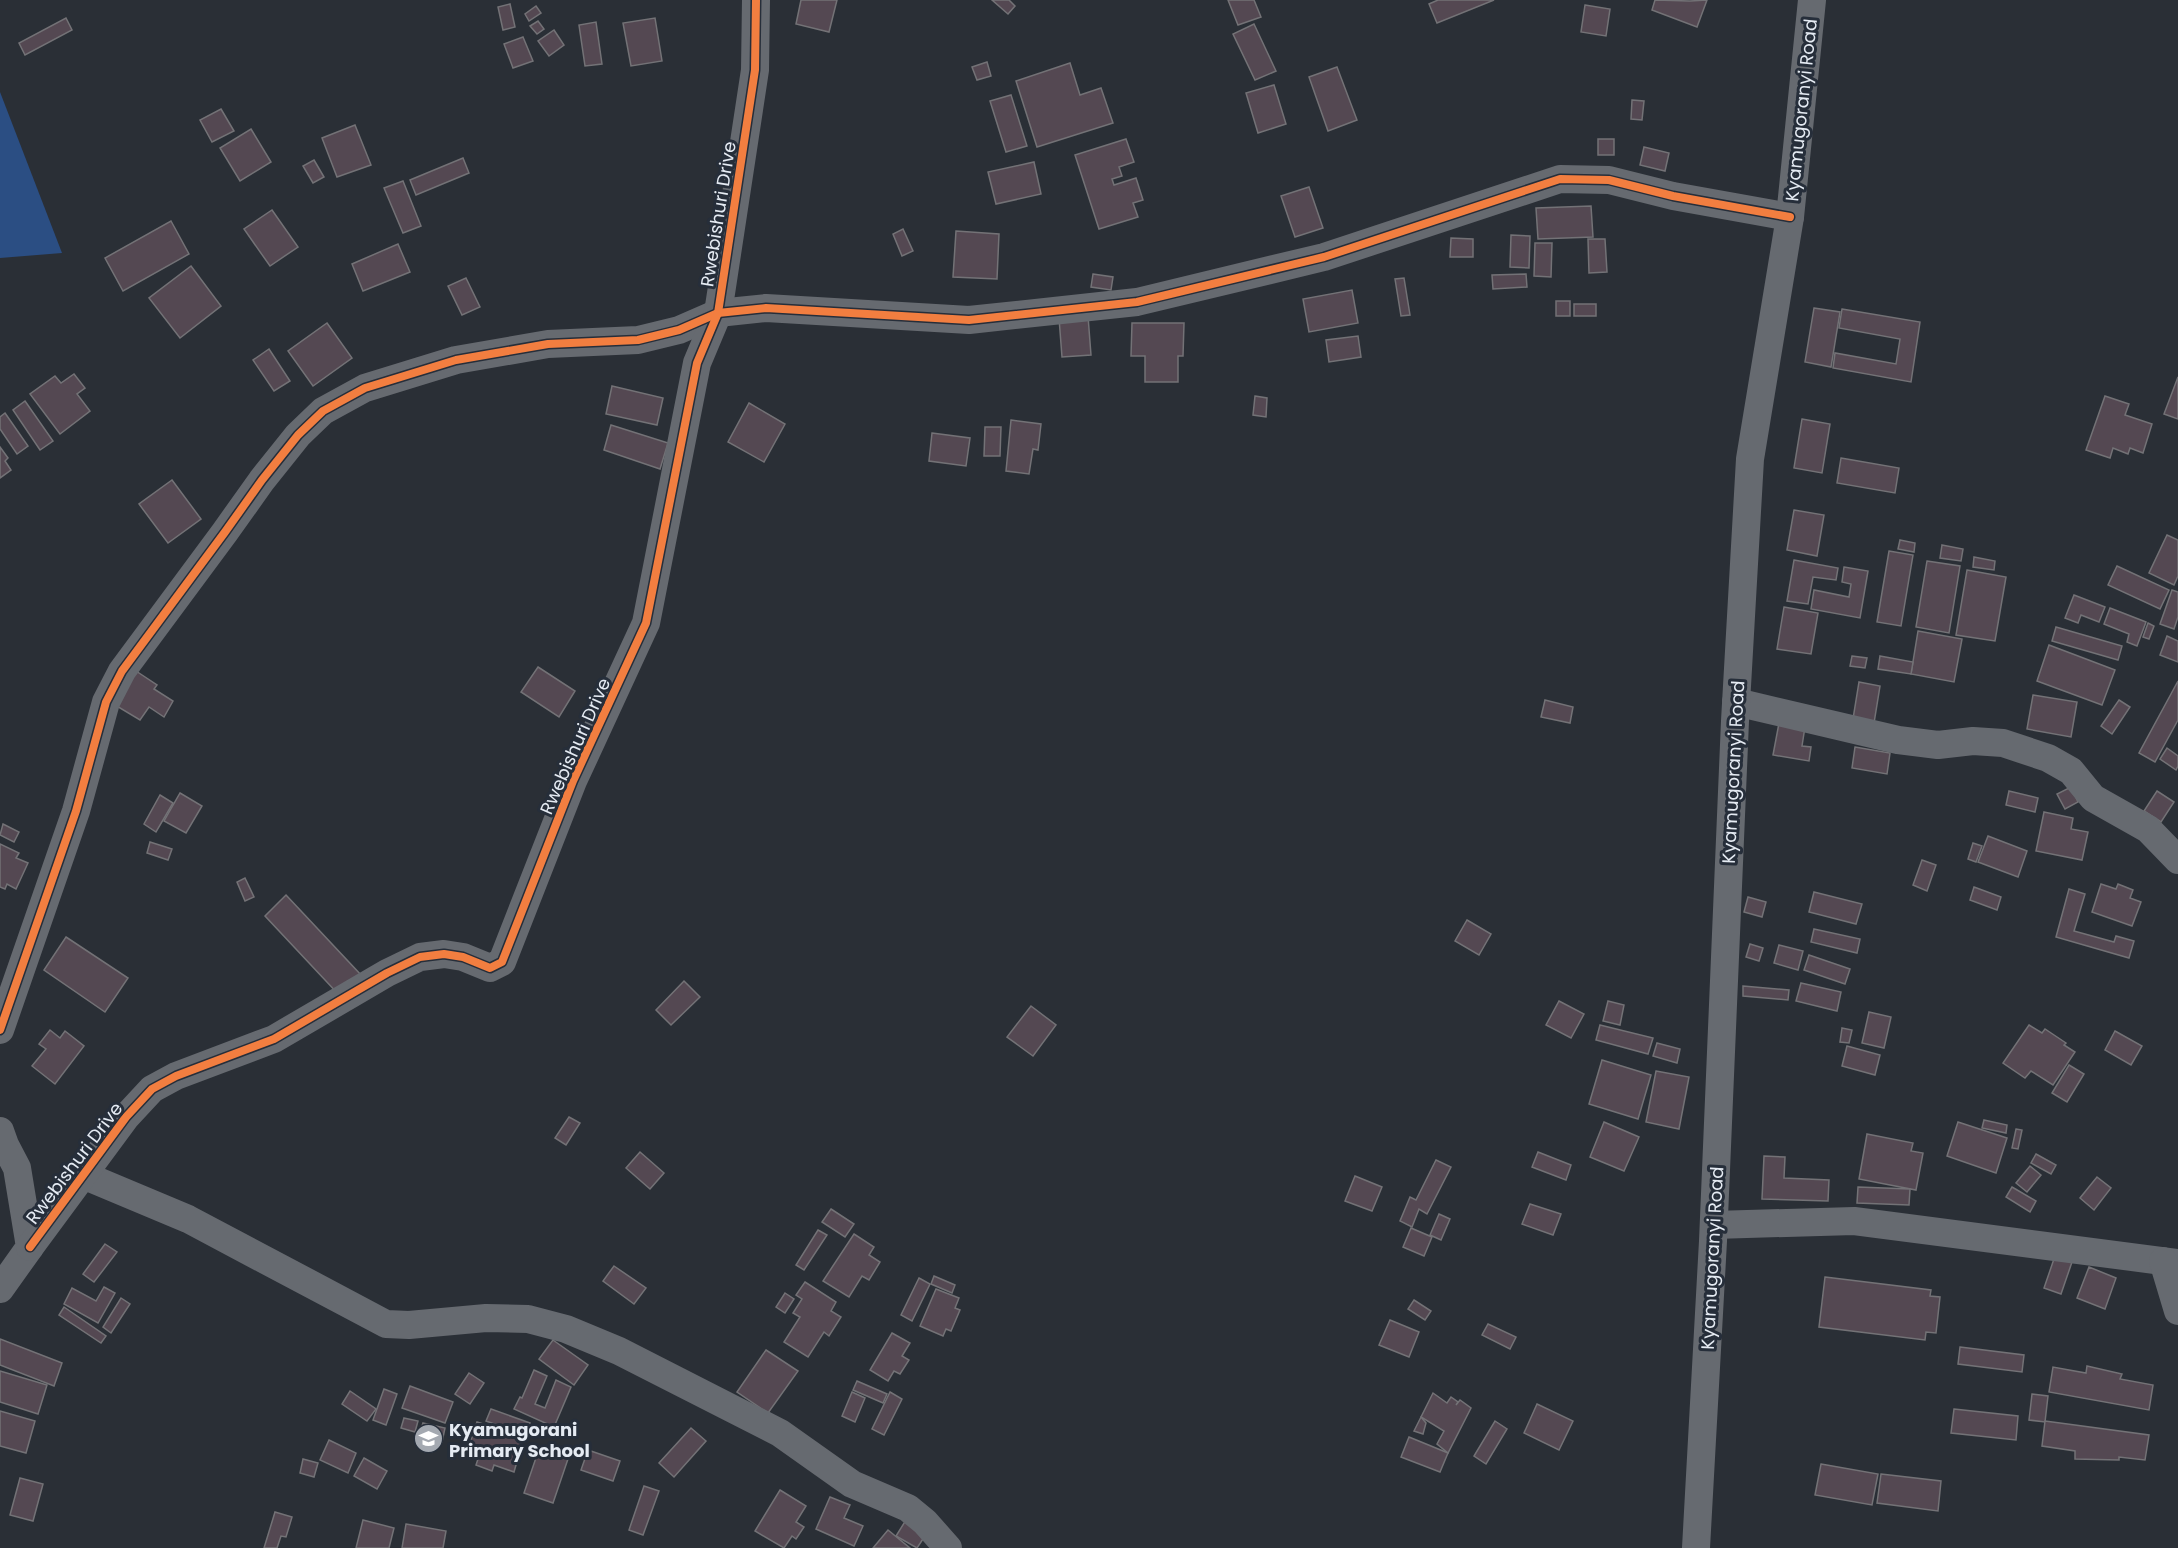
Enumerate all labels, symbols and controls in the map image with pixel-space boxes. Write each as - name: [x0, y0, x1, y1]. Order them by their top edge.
- street label: Kyamugoranyi Road: [1779, 17, 1823, 203]
- street label: Rwebishuri Drive: [694, 139, 742, 289]
- street label: Rwebishuri Drive: [534, 674, 616, 818]
- street label: Kyamugoranyi Road: [1716, 680, 1750, 864]
- street label: Rwebishuri Drive: [20, 1097, 128, 1229]
- street label: Kyamugoranyi Road: [1695, 1166, 1729, 1350]
- place label: Kyamugorani Primary School: [449, 1417, 590, 1463]
- school or university icon: Kyamugorani Primary School: [412, 1423, 444, 1455]

